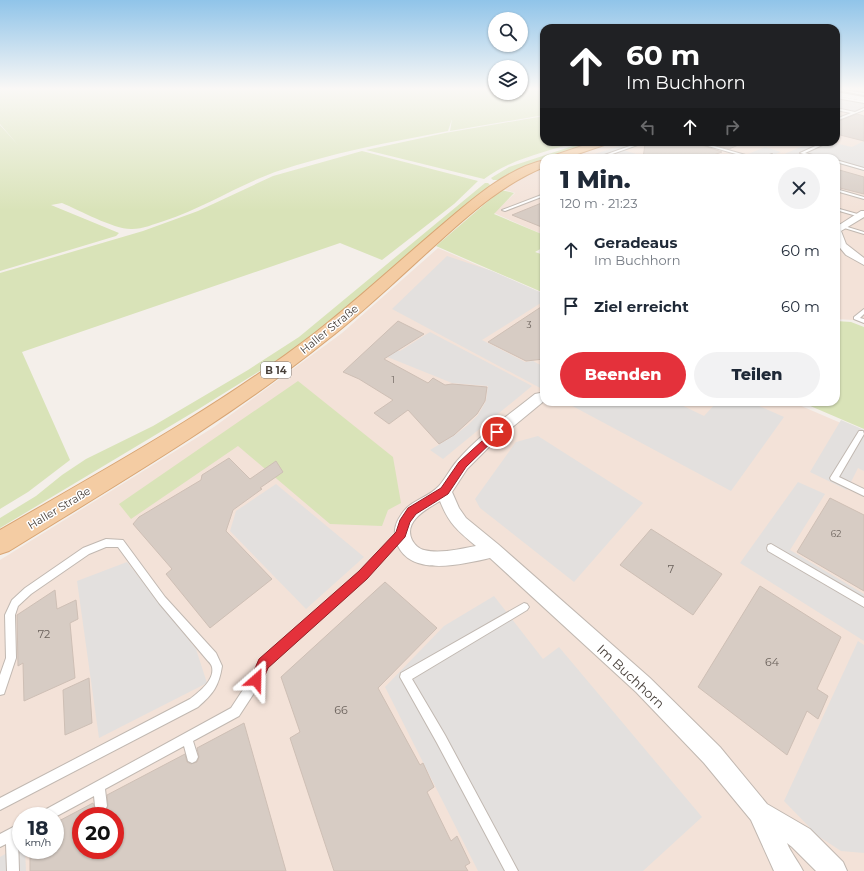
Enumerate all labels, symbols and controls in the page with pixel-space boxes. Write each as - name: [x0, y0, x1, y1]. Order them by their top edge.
- map controls: [488, 12, 528, 100]
- button: search: [488, 12, 528, 52]
- text: 60 m: [626, 38, 700, 72]
- icon: ahead: [560, 40, 612, 92]
- button: layers: [488, 60, 528, 100]
- text: Im Buchhorn: [626, 72, 746, 94]
- icon: left: [637, 116, 659, 138]
- icon: ahead: [679, 116, 701, 138]
- icon: right: [721, 116, 743, 138]
- text: 1 Min.: [560, 165, 631, 194]
- button: close: [778, 167, 820, 209]
- text: 120 m · 21:23: [560, 195, 638, 211]
- text: Geradeaus: [594, 233, 677, 252]
- icon: ahead: [560, 239, 582, 261]
- text: 60 m: [781, 241, 820, 260]
- text: Im Buchhorn: [594, 252, 681, 268]
- icon: arrive: [560, 295, 582, 317]
- text: Ziel erreicht: [594, 297, 689, 316]
- text: 60 m: [781, 297, 820, 316]
- street label: Haller Straße: [297, 301, 361, 357]
- house number: 3: [526, 319, 532, 330]
- button: Beenden: [560, 352, 686, 398]
- button: Teilen: [694, 352, 820, 398]
- road number: B 14: [261, 362, 291, 378]
- house number: 1: [391, 374, 395, 385]
- pin: [480, 415, 514, 449]
- icon: arrive: [486, 421, 508, 443]
- street label: Haller Straße: [25, 484, 93, 532]
- house number: 62: [831, 528, 841, 539]
- house number: 7: [668, 562, 674, 576]
- house number: 72: [38, 627, 50, 641]
- street label: Im Buchhorn: [594, 641, 668, 711]
- house number: 64: [765, 655, 780, 669]
- position arrow: [235, 659, 277, 701]
- house number: 66: [334, 703, 348, 717]
- speed limit sign: 20: [72, 807, 124, 859]
- text: 18: [27, 816, 49, 840]
- text: km/h: [25, 836, 51, 849]

